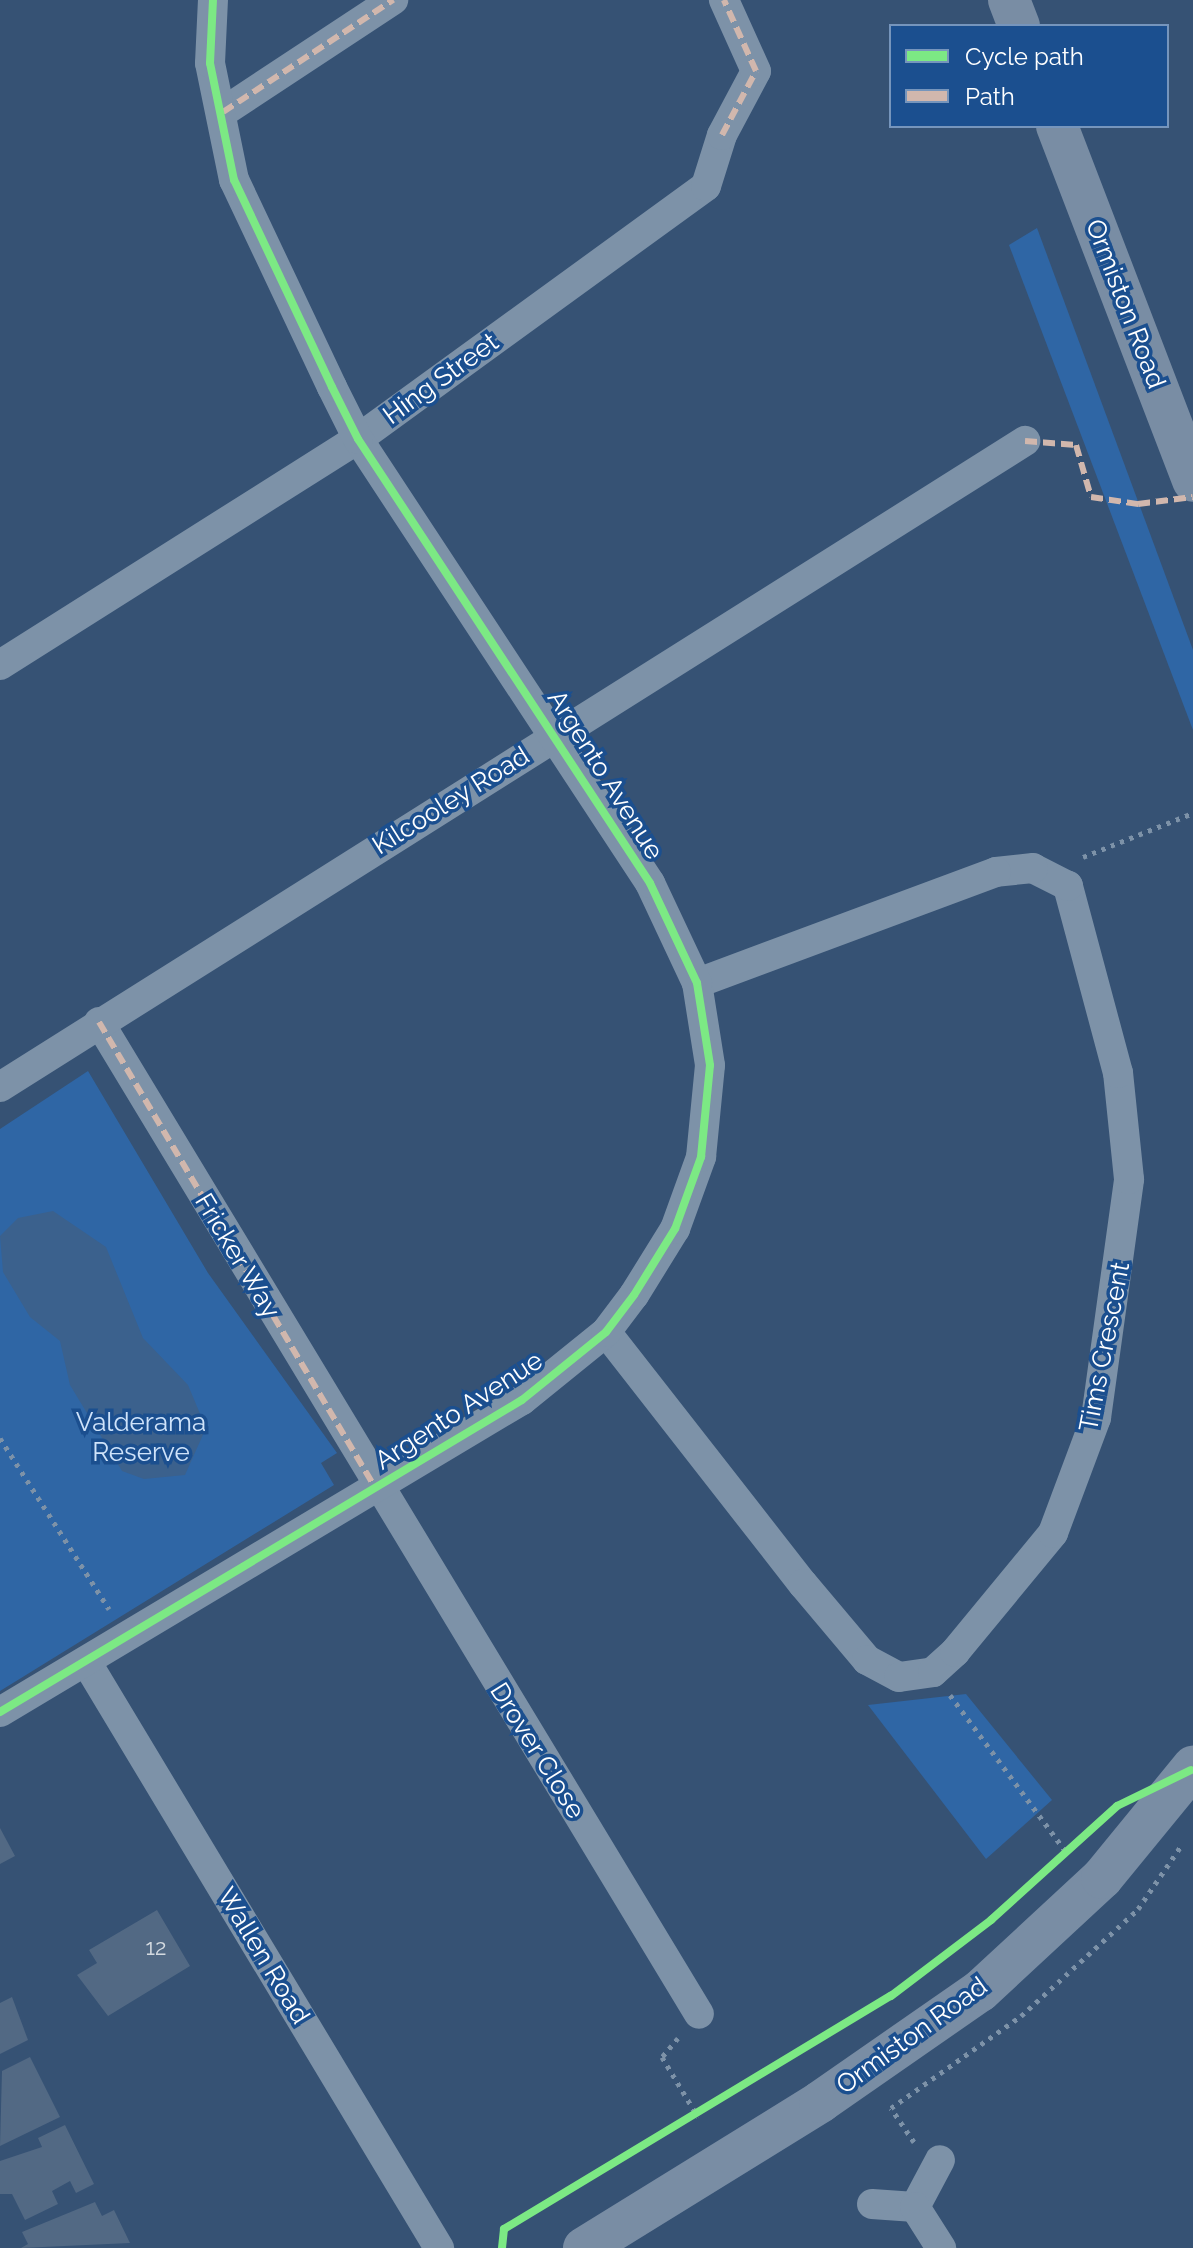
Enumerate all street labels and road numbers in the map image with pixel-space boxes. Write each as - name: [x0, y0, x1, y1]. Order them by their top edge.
- street label: Ormiston Road: [1078, 215, 1172, 393]
- street label: Hing Street: [377, 327, 505, 431]
- street label: Argento Avenue: [540, 684, 670, 866]
- street label: Kilcooley Road: [367, 740, 535, 862]
- street label: Fricker Way: [187, 1187, 287, 1325]
- street label: Tims Crescent: [1073, 1260, 1137, 1434]
- street label: Argento Avenue: [369, 1345, 549, 1477]
- street label: Drover Close: [483, 1677, 591, 1825]
- street label: Wallen Road: [210, 1882, 316, 2030]
- street label: Ormiston Road: [831, 1971, 993, 2101]

